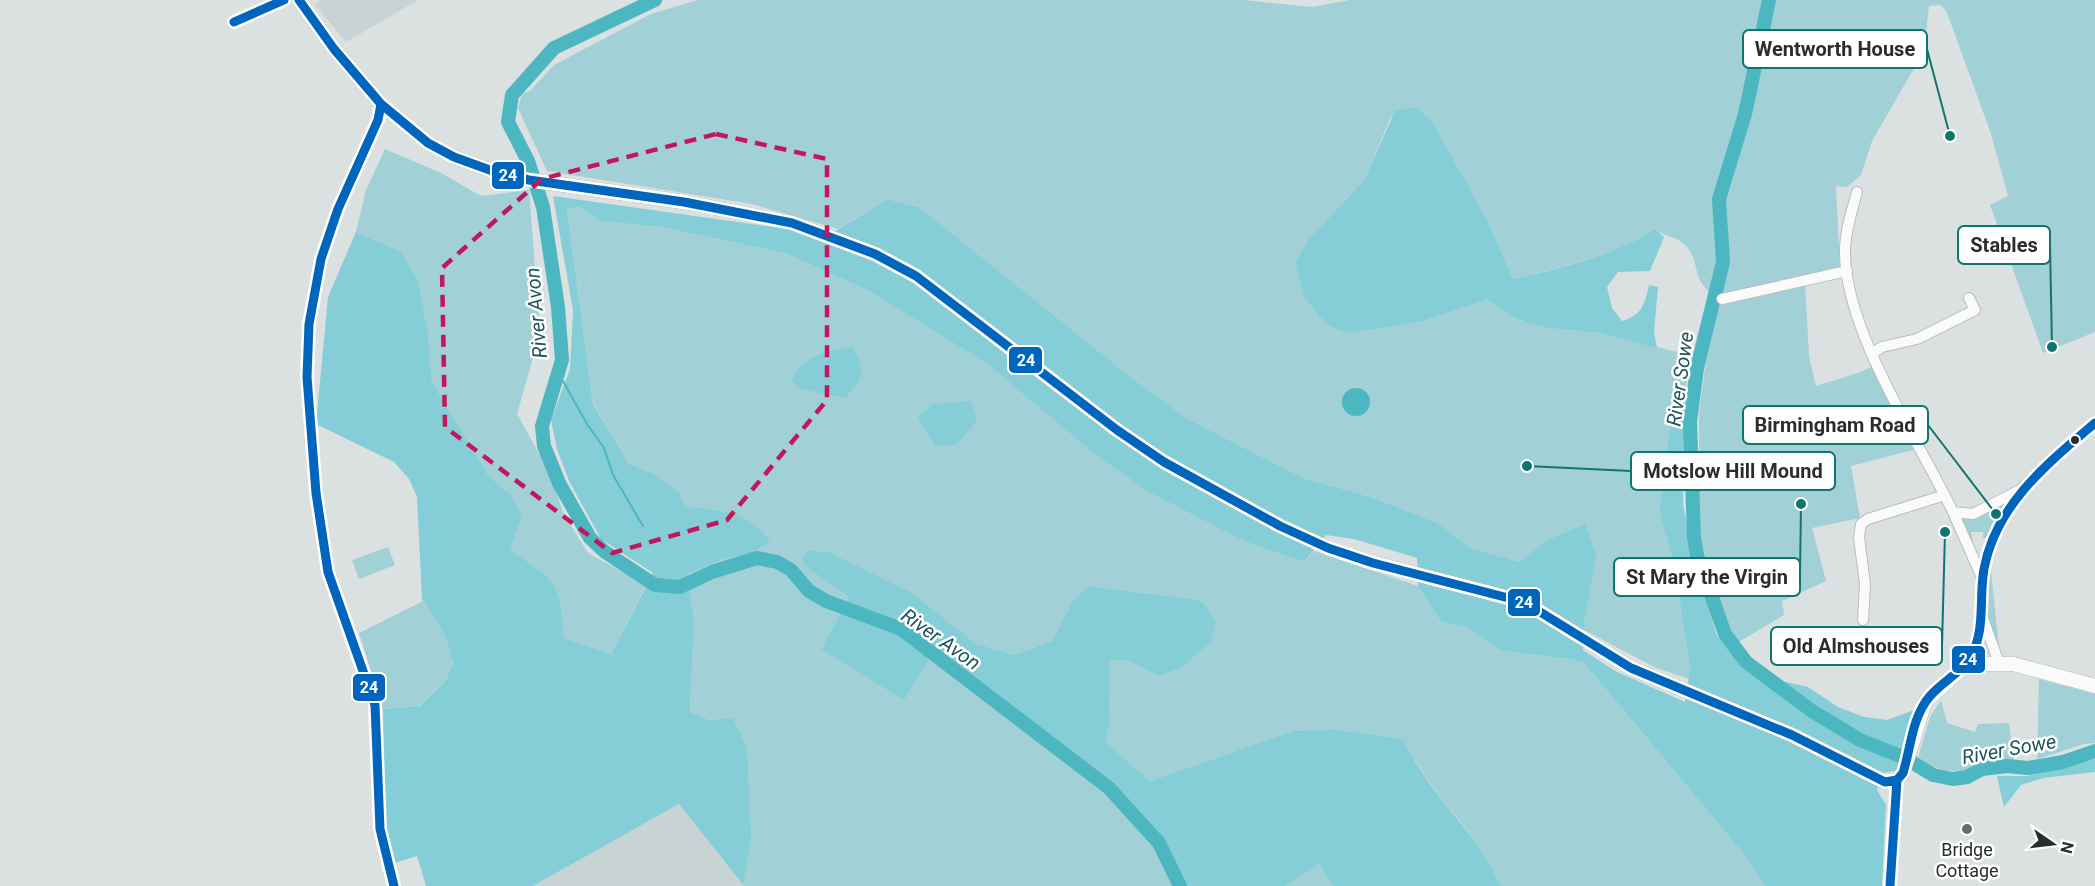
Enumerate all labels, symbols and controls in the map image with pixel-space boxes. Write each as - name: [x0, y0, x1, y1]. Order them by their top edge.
- callout: Wentworth House: [1743, 30, 1927, 68]
- text: Wentworth House: [1755, 37, 1915, 61]
- line badge: 24: [491, 161, 525, 190]
- text: 24: [499, 166, 517, 185]
- callout: Stables: [1958, 226, 2050, 264]
- text: Stables: [1970, 233, 2038, 257]
- water label: River Avon: [520, 267, 552, 359]
- water label: River Sowe: [1661, 330, 1699, 428]
- line badge: 24: [1008, 346, 1043, 374]
- text: 24: [1017, 351, 1035, 370]
- callout: Birmingham Road: [1743, 406, 1928, 444]
- text: Birmingham Road: [1755, 413, 1915, 437]
- unlabelled marker: [2069, 434, 2081, 446]
- callout: Motslow Hill Mound: [1631, 452, 1835, 490]
- text: Motslow Hill Mound: [1643, 459, 1823, 483]
- callout: St Mary the Virgin: [1614, 558, 1800, 596]
- text: St Mary the Virgin: [1626, 565, 1788, 589]
- line badge: 24: [1507, 588, 1541, 617]
- text: 24: [1515, 593, 1533, 612]
- water label: River Avon: [897, 603, 985, 675]
- callout: Old Almshouses: [1771, 627, 1942, 665]
- text: Old Almshouses: [1783, 634, 1929, 658]
- line badge: 24: [1951, 645, 1986, 674]
- text: 24: [1959, 650, 1977, 669]
- line badge: 24: [352, 673, 386, 702]
- text: 24: [360, 678, 378, 697]
- water label: River Sowe: [1960, 729, 2058, 769]
- north arrow: [2023, 814, 2083, 874]
- marker: Bridge Cottage: [1960, 822, 1974, 836]
- place label: Bridge Cottage: [1935, 839, 1999, 881]
- text: N: [2056, 840, 2078, 855]

